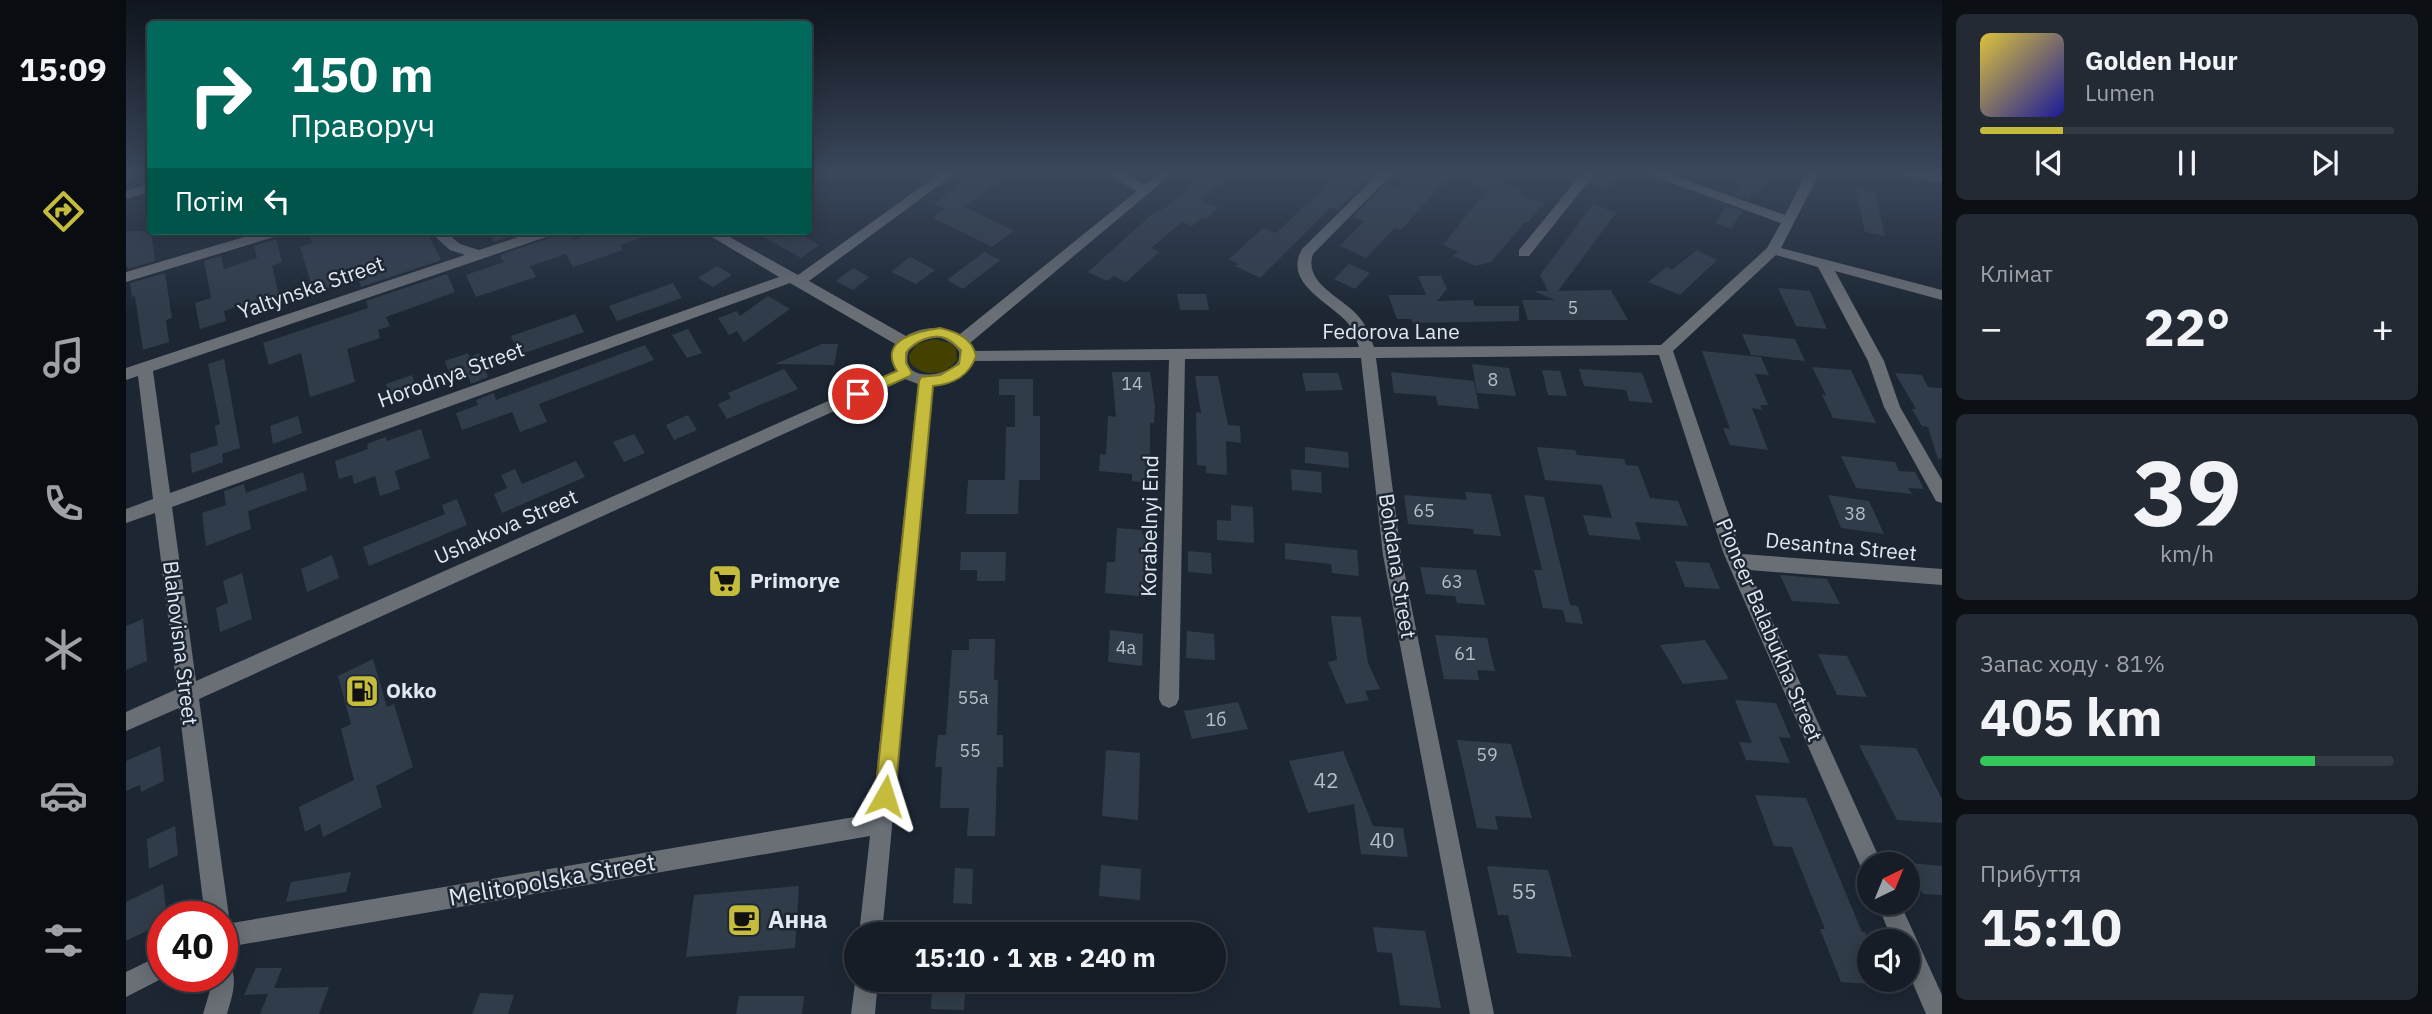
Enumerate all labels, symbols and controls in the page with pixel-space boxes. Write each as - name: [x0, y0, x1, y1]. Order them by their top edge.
- text: 150 m: [290, 42, 434, 105]
- text: Golden Hour: [2085, 43, 2238, 77]
- text: 15:09: [19, 48, 107, 90]
- icon: right: [175, 49, 266, 140]
- text: Lumen: [2085, 77, 2155, 107]
- text: Праворуч: [290, 104, 435, 146]
- icon: previous: [2030, 144, 2068, 182]
- icon: pause: [2168, 144, 2206, 182]
- icon: next: [2306, 144, 2344, 182]
- icon: left: [258, 182, 296, 220]
- text: Потім: [175, 184, 244, 218]
- icon: directions: [39, 187, 88, 236]
- street label: Yaltynska Street: [234, 249, 388, 325]
- text: Клімат: [1980, 258, 2053, 288]
- text: 22°: [2144, 293, 2230, 360]
- house number: 5: [1568, 296, 1578, 319]
- text: −: [1980, 303, 2003, 352]
- text: +: [2371, 303, 2394, 352]
- street label: Fedorova Lane: [1322, 317, 1460, 345]
- icon: music: [39, 333, 88, 382]
- street label: Horodnya Street: [374, 335, 528, 414]
- pin: [828, 364, 888, 424]
- house number: 8: [1488, 368, 1498, 391]
- house number: 14: [1121, 372, 1143, 395]
- icon: arrive: [839, 375, 877, 413]
- text: 39: [2132, 433, 2242, 551]
- street label: Korabelnyi End: [1134, 455, 1164, 597]
- icon: phone: [39, 479, 88, 528]
- street label: Ushakova Street: [430, 482, 582, 570]
- street label: Bohdana Street: [1373, 491, 1423, 640]
- house number: 65: [1413, 499, 1435, 522]
- house number: 38: [1844, 502, 1866, 525]
- street label: Pioneer Balabukha Street: [1710, 514, 1830, 746]
- street label: Desantna Street: [1764, 525, 1918, 567]
- text: km/h: [2160, 538, 2214, 568]
- street label: Blahovisna Street: [157, 559, 205, 727]
- supermarket icon: Primorye: [706, 562, 744, 600]
- place label: Primorye: [750, 566, 840, 594]
- house number: 63: [1441, 570, 1463, 593]
- icon: climate: [39, 625, 88, 674]
- house number: 4а: [1116, 636, 1137, 659]
- house number: 61: [1454, 642, 1476, 665]
- text: Запас ходу · 81%: [1980, 648, 2165, 678]
- fuel station icon: Okko: [343, 672, 381, 710]
- place label: Okko: [386, 676, 437, 704]
- text: 405 km: [1980, 683, 2162, 750]
- house number: 55а: [957, 686, 989, 709]
- house number: 1б: [1206, 708, 1226, 731]
- house number: 55: [959, 739, 981, 762]
- house number: 59: [1476, 743, 1498, 766]
- position arrow: [848, 759, 922, 833]
- house number: 42: [1313, 766, 1339, 794]
- icon: car: [39, 771, 88, 820]
- house number: 40: [1369, 826, 1395, 854]
- street label: Melitopolska Street: [446, 845, 658, 913]
- north arrow: [1857, 852, 1920, 915]
- map controls: [1857, 852, 1920, 992]
- text: Прибуття: [1980, 858, 2081, 888]
- house number: 55: [1511, 877, 1537, 905]
- text: 15:10: [1980, 893, 2122, 960]
- speed limit sign: 40: [147, 901, 238, 992]
- cafe icon: Анна: [725, 901, 763, 939]
- place label: Анна: [768, 903, 827, 935]
- icon: filters: [39, 916, 88, 965]
- button: sound: [1857, 929, 1920, 992]
- text: 15:10 · 1 хв · 240 m: [914, 940, 1156, 974]

